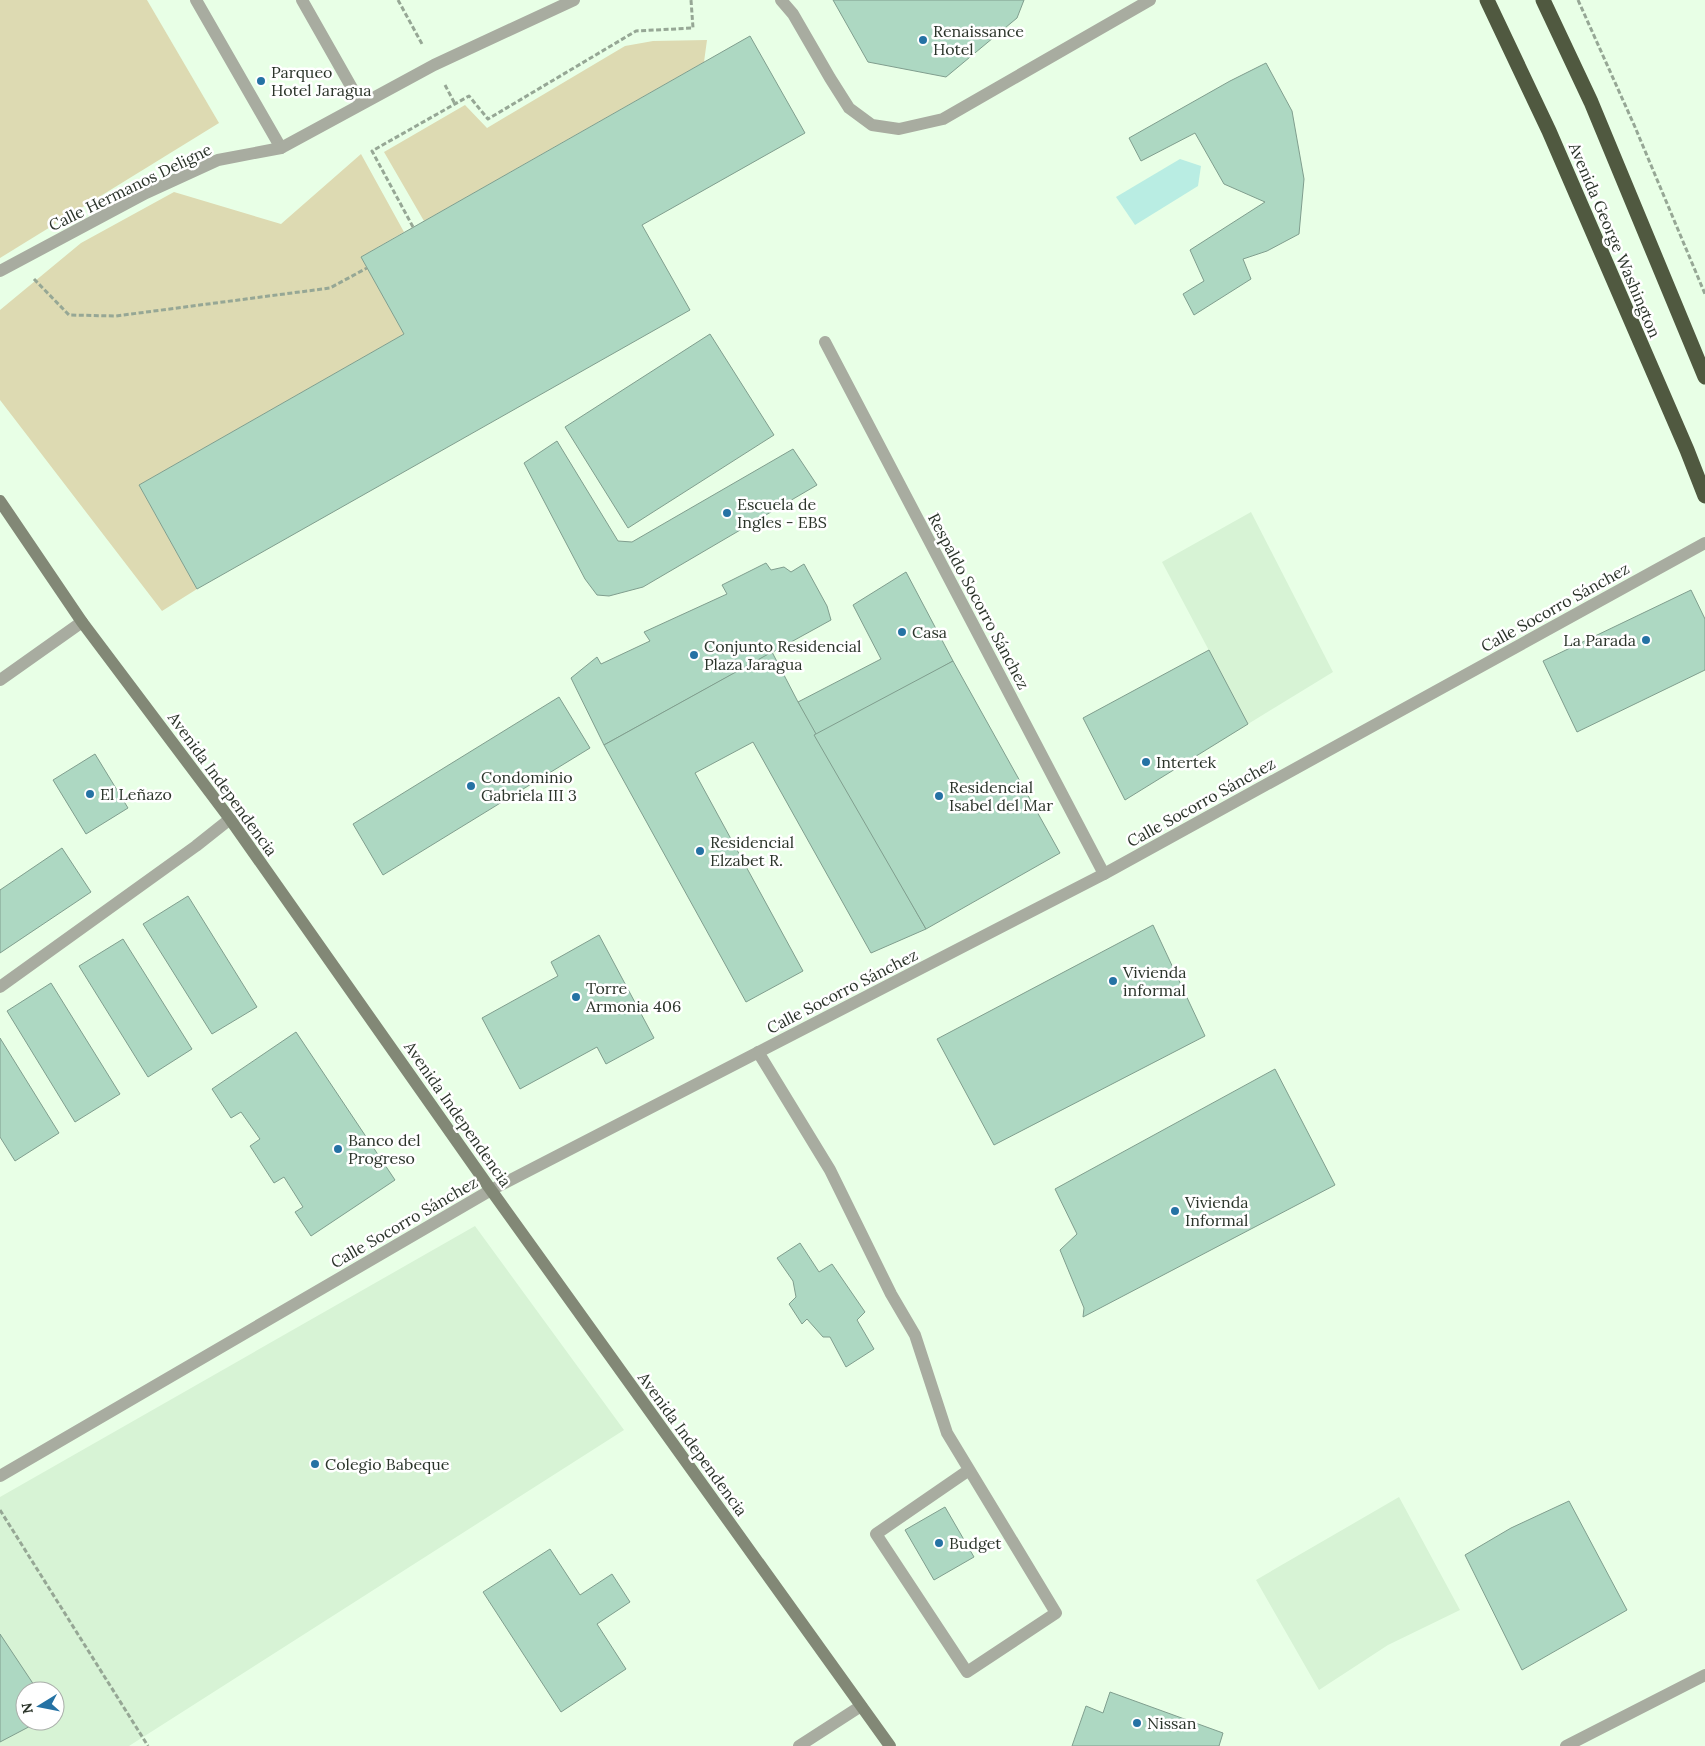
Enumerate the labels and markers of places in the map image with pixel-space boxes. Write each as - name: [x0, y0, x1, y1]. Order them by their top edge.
- place label: Renaissance Hotel: [933, 21, 1024, 59]
- marker: Renaissance Hotel: [917, 34, 929, 46]
- place label: Parqueo Hotel Jaragua: [271, 62, 372, 100]
- marker: Parqueo Hotel Jaragua: [255, 75, 267, 87]
- place label: Escuela de Ingles - EBS: [737, 494, 827, 532]
- marker: Escuela de Ingles - EBS: [721, 507, 733, 519]
- place label: Casa: [912, 622, 947, 642]
- marker: Casa: [896, 626, 908, 638]
- place label: La Parada: [1563, 630, 1636, 650]
- marker: La Parada: [1640, 634, 1652, 646]
- place label: Conjunto Residencial Plaza Jaragua: [704, 636, 861, 674]
- marker: Conjunto Residencial Plaza Jaragua: [688, 649, 700, 661]
- place label: Intertek: [1156, 752, 1217, 772]
- marker: Intertek: [1140, 756, 1152, 768]
- place label: Condominio Gabriela III 3: [481, 767, 577, 805]
- place label: Residencial Isabel del Mar: [949, 777, 1053, 815]
- marker: Condominio Gabriela III 3: [465, 780, 477, 792]
- place label: El Leñazo: [100, 784, 172, 804]
- marker: El Leñazo: [84, 788, 96, 800]
- marker: Residencial Isabel del Mar: [933, 790, 945, 802]
- place label: Residencial Elzabet R.: [710, 832, 794, 870]
- marker: Residencial Elzabet R.: [694, 845, 706, 857]
- place label: Vivienda informal: [1122, 962, 1187, 1000]
- marker: Vivienda informal: [1107, 975, 1119, 987]
- place label: Torre Armonia 406: [585, 978, 681, 1016]
- marker: Torre Armonia 406: [570, 991, 582, 1003]
- place label: Banco del Progreso: [348, 1130, 421, 1168]
- marker: Banco del Progreso: [332, 1143, 344, 1155]
- place label: Vivienda Informal: [1184, 1192, 1249, 1230]
- marker: Vivienda Informal: [1169, 1205, 1181, 1217]
- place label: Colegio Babeque: [325, 1454, 450, 1474]
- marker: Colegio Babeque: [309, 1458, 321, 1470]
- place label: Budget: [949, 1533, 1002, 1553]
- marker: Budget: [933, 1537, 945, 1549]
- place label: Nissan: [1147, 1713, 1197, 1733]
- marker: Nissan: [1131, 1717, 1143, 1729]

